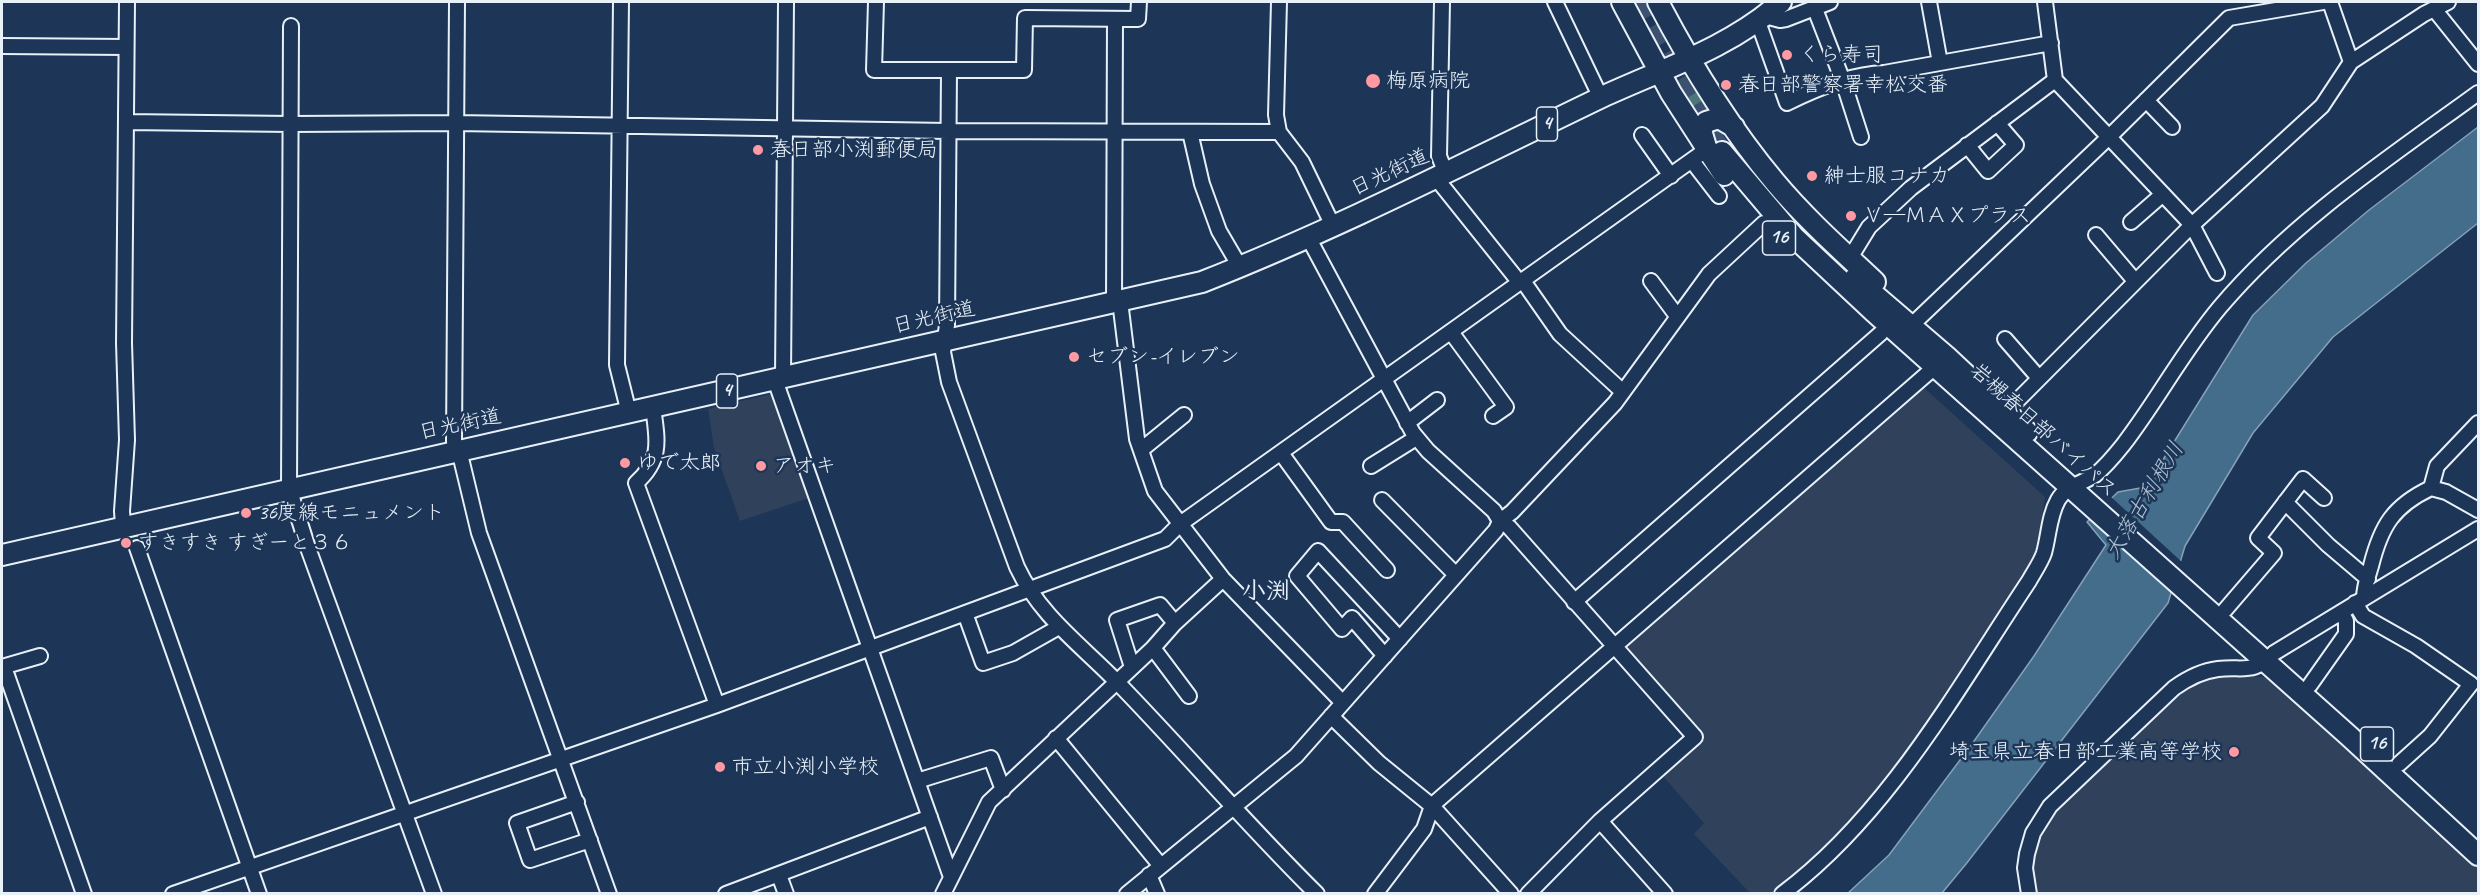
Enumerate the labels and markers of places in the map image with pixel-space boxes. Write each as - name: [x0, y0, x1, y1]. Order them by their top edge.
- place label: くら寿司: [1799, 42, 1883, 68]
- marker: くら寿司: [1780, 48, 1794, 62]
- place label: 梅原病院: [1386, 68, 1470, 94]
- marker: 梅原病院: [1364, 72, 1382, 90]
- place label: 春日部警察署幸松交番: [1738, 72, 1948, 98]
- marker: 春日部警察署幸松交番: [1719, 78, 1733, 92]
- place label: 春日部小渕郵便局: [770, 137, 938, 163]
- marker: 春日部小渕郵便局: [751, 143, 765, 157]
- place label: 紳士服コナカ: [1824, 163, 1950, 189]
- marker: 紳士服コナカ: [1805, 169, 1819, 183]
- place label: Ｖ―ＭＡＸプラス: [1863, 203, 2031, 229]
- marker: Ｖ―ＭＡＸプラス: [1844, 209, 1858, 223]
- place label: セブン-イレブン: [1086, 344, 1240, 370]
- marker: セブン-イレブン: [1067, 350, 1081, 364]
- place label: ゆで太郎: [637, 450, 721, 476]
- place label: アオキ: [773, 453, 836, 479]
- marker: ゆで太郎: [618, 456, 632, 470]
- marker: アオキ: [754, 459, 768, 473]
- place label: 36度線モニュメント: [258, 500, 445, 526]
- marker: 36度線モニュメント: [239, 506, 253, 520]
- place label: すきすき すぎーと３６: [138, 530, 352, 556]
- marker: すきすき すぎーと３６: [119, 536, 133, 550]
- place label: 埼玉県立春日部工業高等学校: [1949, 739, 2222, 765]
- marker: 埼玉県立春日部工業高等学校: [2227, 745, 2241, 759]
- place label: 市立小渕小学校: [732, 754, 879, 780]
- marker: 市立小渕小学校: [713, 760, 727, 774]

